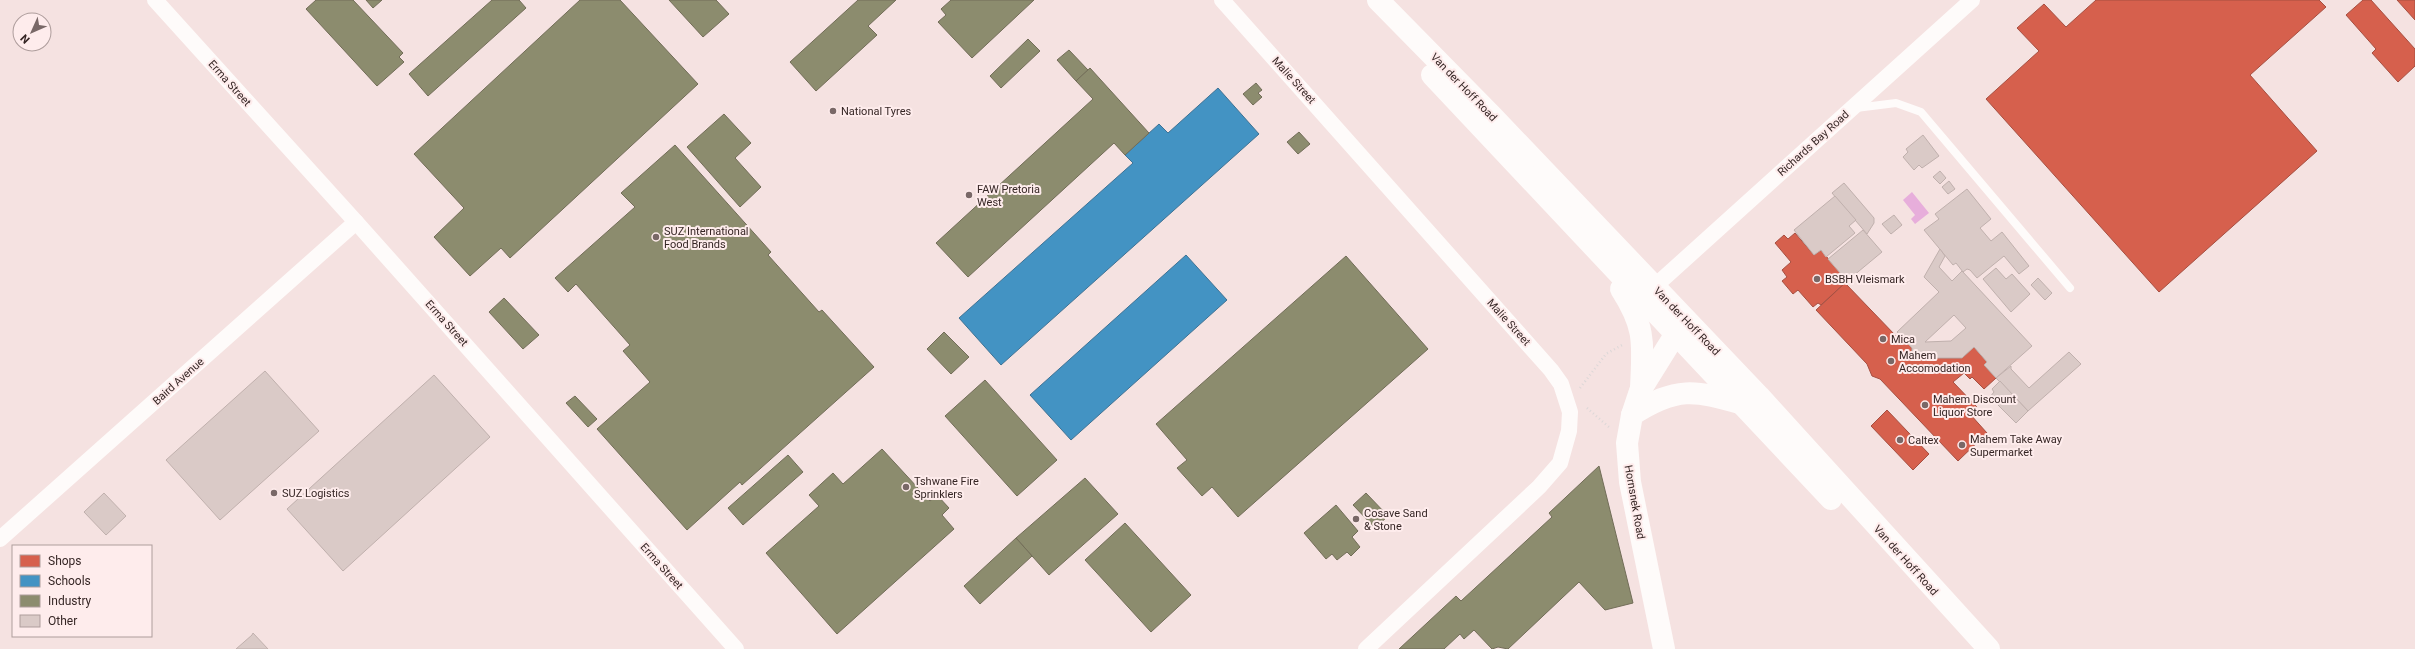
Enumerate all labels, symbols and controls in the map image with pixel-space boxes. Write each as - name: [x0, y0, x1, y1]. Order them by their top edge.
- north arrow: [12, 12, 52, 52]
- text: N: [18, 31, 33, 46]
- street label: Van der Hoff Road: [1428, 51, 1499, 124]
- street label: Malie Street: [1269, 54, 1318, 107]
- street label: Erma Street: [206, 58, 254, 109]
- place label: National Tyres: [841, 105, 911, 118]
- marker: National Tyres: [828, 106, 838, 116]
- street label: Richards Bay Road: [1775, 108, 1852, 179]
- place label: FAW Pretoria West: [977, 183, 1040, 209]
- marker: FAW Pretoria West: [964, 190, 974, 200]
- place label: SUZ International Food Brands: [664, 225, 749, 251]
- marker: SUZ International Food Brands: [651, 232, 661, 242]
- place label: BSBH Vleismark: [1825, 273, 1905, 286]
- marker: BSBH Vleismark: [1812, 274, 1822, 284]
- street label: Van der Hoff Road: [1651, 285, 1722, 358]
- street label: Malie Street: [1484, 296, 1533, 349]
- street label: Erma Street: [423, 298, 471, 349]
- place label: Mica: [1891, 333, 1915, 346]
- marker: Mica: [1878, 334, 1888, 344]
- place label: Mahem Accomodation: [1899, 349, 1971, 375]
- street label: Baird Avenue: [150, 355, 207, 408]
- marker: Mahem Accomodation: [1886, 356, 1896, 366]
- place label: Mahem Discount Liquor Store: [1933, 393, 2017, 419]
- marker: Mahem Discount Liquor Store: [1920, 400, 1930, 410]
- place label: Mahem Take Away Supermarket: [1970, 433, 2063, 459]
- place label: Caltex: [1908, 434, 1939, 447]
- marker: Caltex: [1895, 435, 1905, 445]
- marker: Mahem Take Away Supermarket: [1957, 440, 1967, 450]
- street label: Hornsnek Road: [1622, 464, 1647, 540]
- place label: Tshwane Fire Sprinklers: [914, 475, 979, 501]
- marker: Tshwane Fire Sprinklers: [901, 482, 911, 492]
- place label: SUZ Logistics: [282, 487, 350, 500]
- marker: SUZ Logistics: [269, 488, 279, 498]
- place label: Cosave Sand & Stone: [1364, 507, 1428, 533]
- marker: Cosave Sand & Stone: [1351, 514, 1361, 524]
- street label: Van der Hoff Road: [1871, 523, 1940, 598]
- street label: Erma Street: [638, 541, 686, 592]
- legend: [12, 545, 152, 637]
- text: Shops: [48, 554, 82, 568]
- text: Schools: [48, 574, 91, 588]
- text: Industry: [48, 594, 92, 608]
- text: Other: [48, 614, 77, 628]

